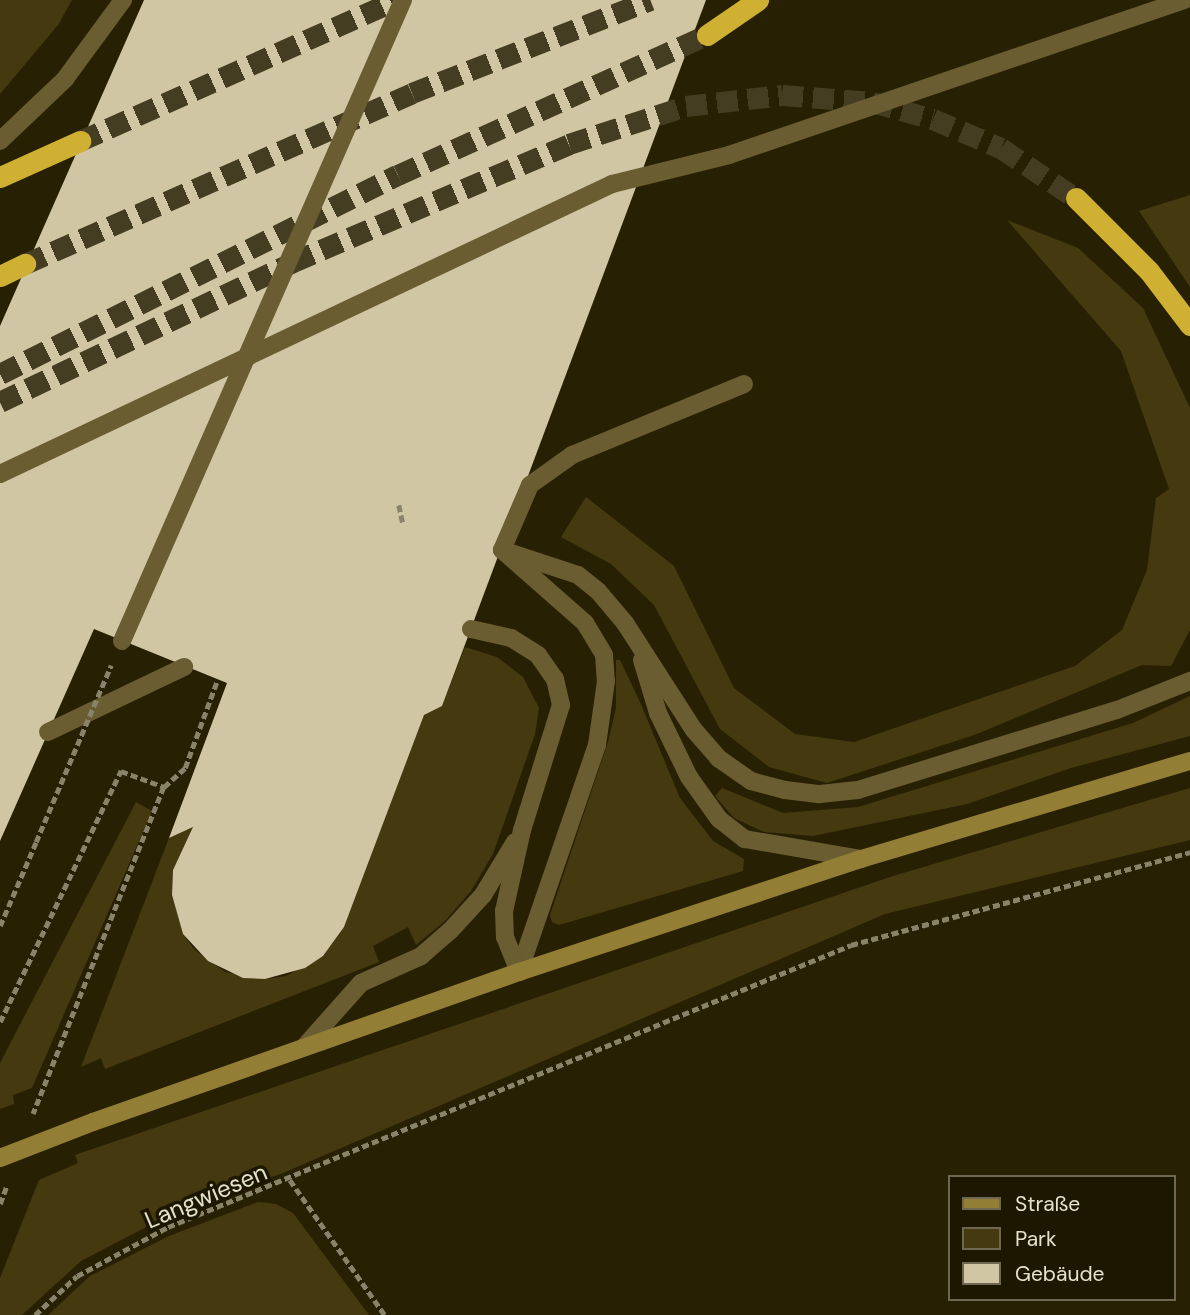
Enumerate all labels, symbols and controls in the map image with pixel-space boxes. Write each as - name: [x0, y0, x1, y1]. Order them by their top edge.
- street label: Langwiesen: [141, 1157, 271, 1235]
- legend: [948, 1175, 1176, 1301]
- text: Straße: [1015, 1190, 1080, 1218]
- text: Park: [1015, 1225, 1056, 1253]
- text: Gebäude: [1015, 1260, 1105, 1288]

